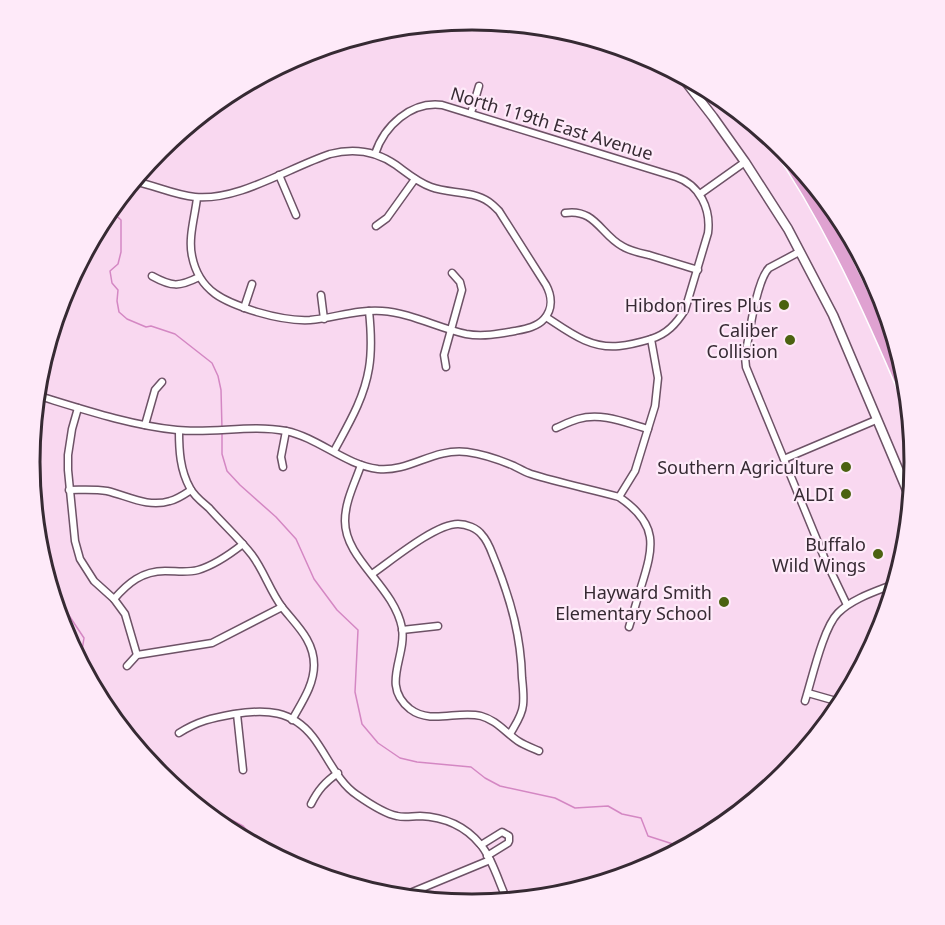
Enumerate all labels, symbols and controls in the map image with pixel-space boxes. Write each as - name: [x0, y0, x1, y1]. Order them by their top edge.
- street label: North 119th East Avenue: [448, 81, 656, 165]
- place label: Hibdon Tires Plus: [625, 293, 772, 317]
- marker: Hibdon Tires Plus: [777, 298, 791, 312]
- place label: Caliber Collision: [707, 318, 779, 363]
- marker: Caliber Collision: [783, 333, 797, 347]
- place label: Southern Agriculture: [657, 455, 834, 479]
- marker: Southern Agriculture: [839, 460, 853, 474]
- place label: ALDI: [794, 482, 834, 506]
- marker: ALDI: [839, 487, 853, 501]
- place label: Buffalo Wild Wings: [772, 532, 866, 577]
- marker: Buffalo Wild Wings: [871, 547, 885, 561]
- place label: Hayward Smith Elementary School: [555, 580, 712, 625]
- marker: Hayward Smith Elementary School: [717, 595, 731, 609]

